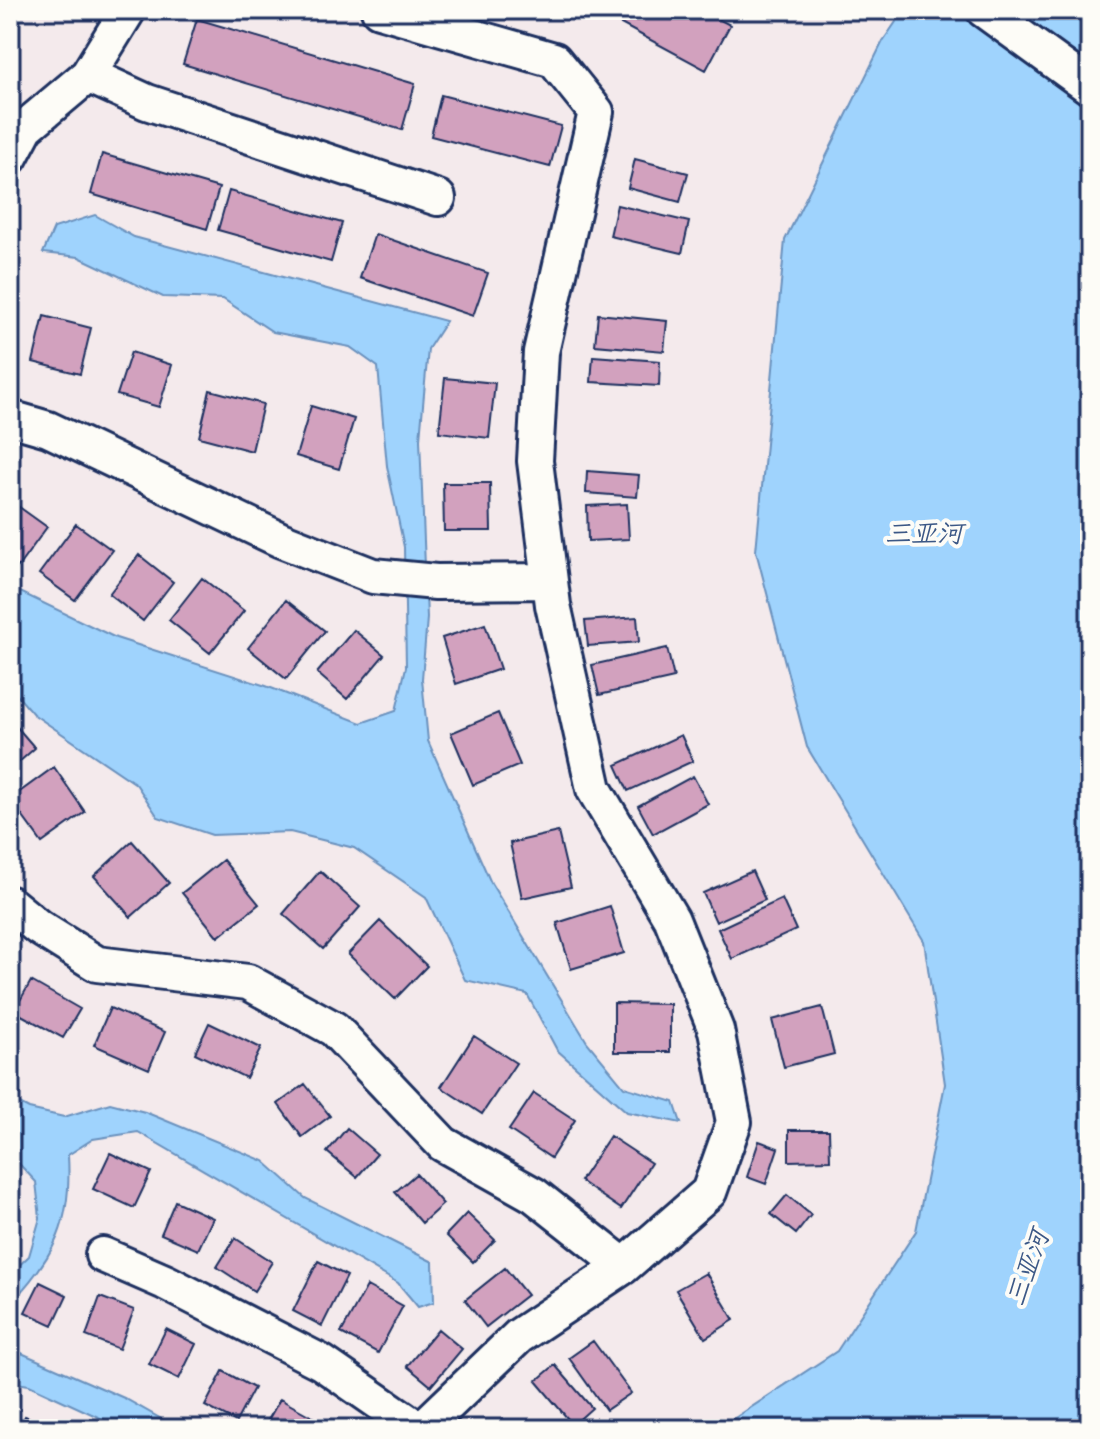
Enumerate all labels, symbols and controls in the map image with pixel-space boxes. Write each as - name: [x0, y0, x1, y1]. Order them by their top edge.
- water label: 三亚河: [885, 518, 967, 550]
- water label: 三亚河: [1000, 1222, 1058, 1310]

